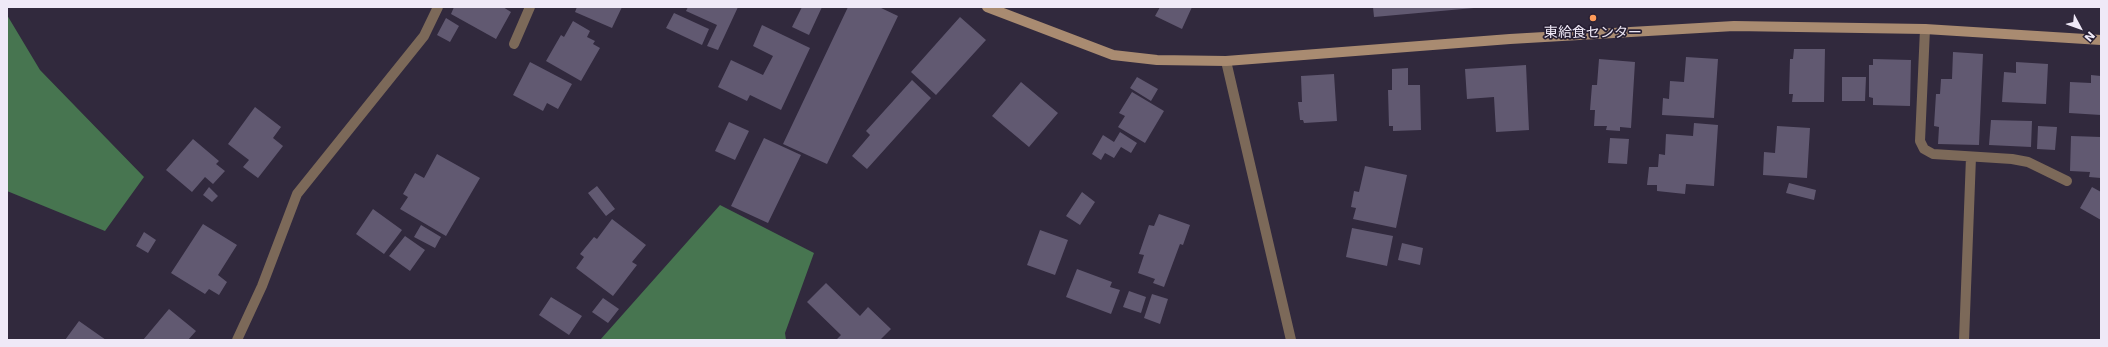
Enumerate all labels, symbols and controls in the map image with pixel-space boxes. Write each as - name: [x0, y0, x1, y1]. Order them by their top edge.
- north arrow: [2060, 8, 2100, 48]
- marker: 東給食センター: [1588, 13, 1598, 23]
- place label: 東給食センター: [1544, 25, 1642, 41]
- text: N: [2082, 28, 2097, 44]

